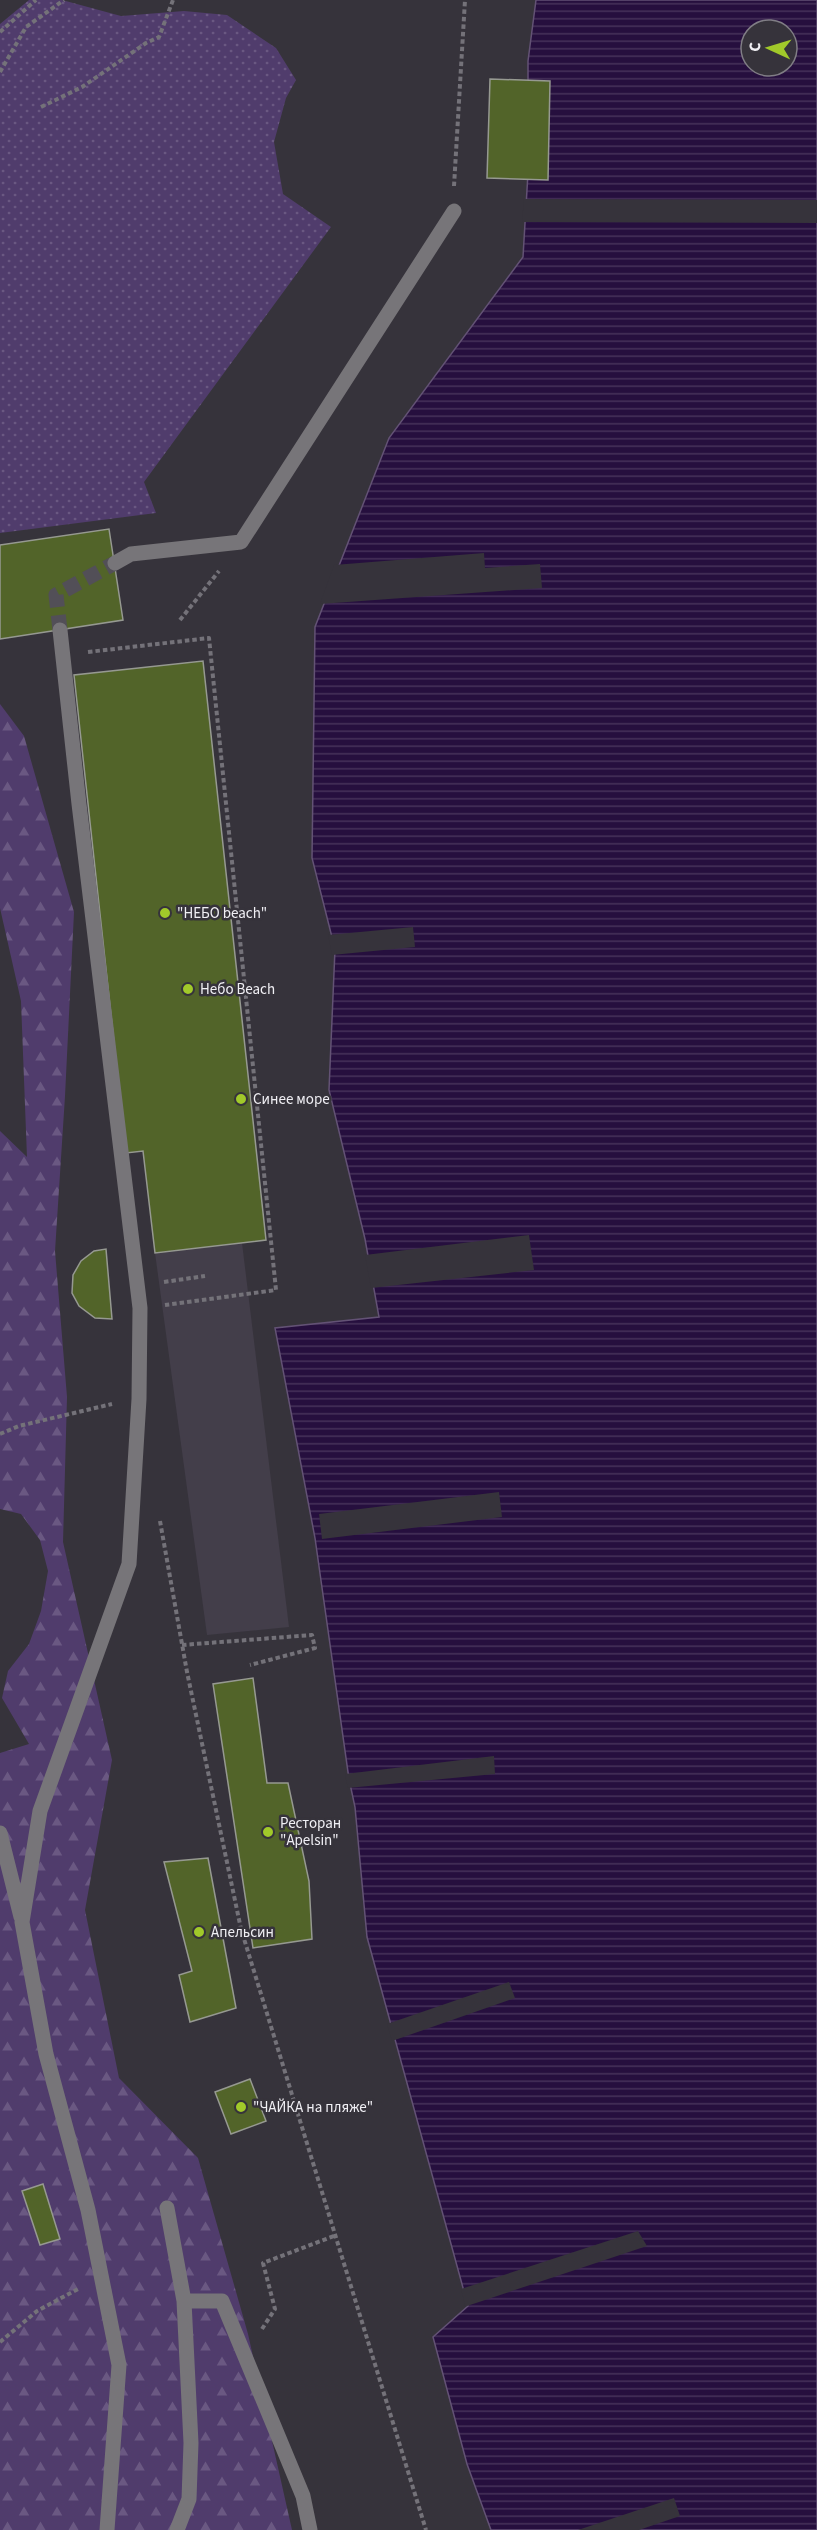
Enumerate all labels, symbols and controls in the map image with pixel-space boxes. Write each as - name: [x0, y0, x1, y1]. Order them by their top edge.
- north arrow: [739, 18, 799, 78]
- text: С: [744, 42, 766, 52]
- place label: "НЕБО beach": [177, 903, 267, 924]
- marker: "НЕБО beach": [158, 906, 172, 920]
- place label: Небо Beach: [200, 979, 275, 1000]
- marker: Небо Beach: [181, 982, 195, 996]
- place label: Синее море: [253, 1089, 330, 1110]
- marker: Синее море: [234, 1092, 248, 1106]
- place label: Ресторан "Apelsin": [280, 1813, 341, 1851]
- marker: Ресторан "Apelsin": [261, 1825, 275, 1839]
- place label: Апельсин: [211, 1922, 274, 1943]
- marker: Апельсин: [192, 1925, 206, 1939]
- place label: "ЧАЙКА на пляже": [253, 2097, 373, 2118]
- marker: "ЧАЙКА на пляже": [234, 2100, 248, 2114]

